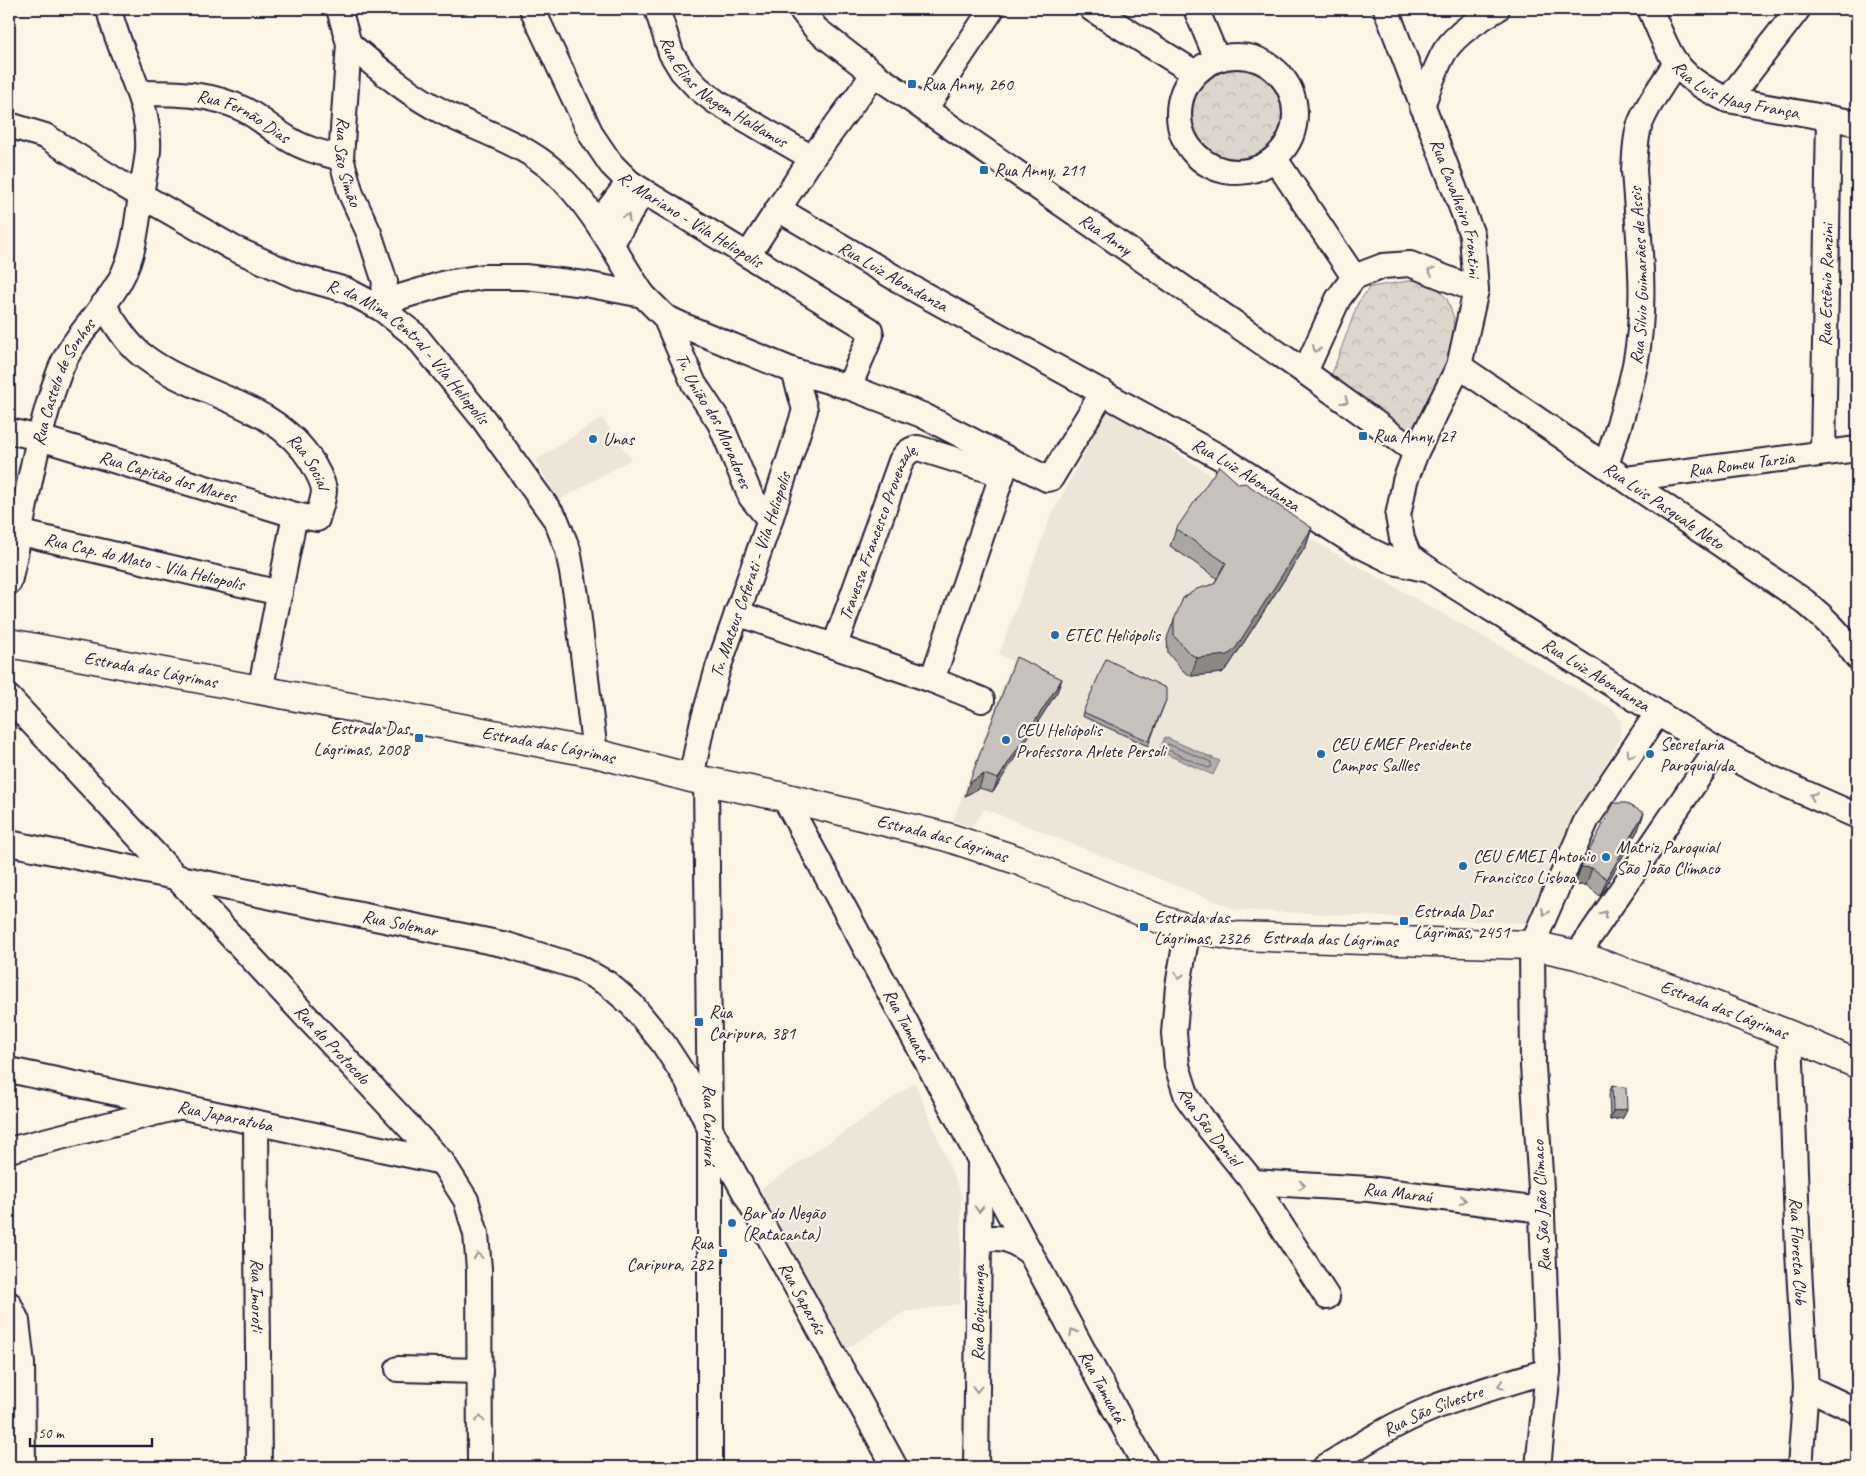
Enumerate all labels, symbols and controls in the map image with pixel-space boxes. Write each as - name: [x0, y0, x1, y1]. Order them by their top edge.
- street label: Rua Elias Nagem Haldamus: [656, 34, 793, 153]
- street label: Rua Luis Haag França: [1668, 56, 1802, 124]
- place label: Rua Anny, 260: [922, 73, 1015, 95]
- marker: Rua Anny, 260: [906, 78, 918, 90]
- street label: Rua Fernão Dias: [195, 85, 295, 149]
- street label: Rua São Simão: [330, 116, 367, 211]
- street label: Rua Cavalheiro Frontini: [1425, 136, 1486, 281]
- place label: Rua Anny, 211: [994, 159, 1086, 181]
- marker: Rua Anny, 211: [978, 164, 990, 176]
- street label: R. Mariano - Vila Heliopolis: [614, 167, 769, 274]
- street label: Rua Silvio Guimarâes de Assis: [1624, 184, 1652, 366]
- street label: Rua Anny: [1075, 208, 1138, 261]
- one-way arrow: [621, 214, 631, 223]
- street label: Rua Estênio Ranzini: [1814, 221, 1838, 347]
- street label: Rua Luiz Abondanza: [834, 236, 953, 317]
- one-way arrow: [1427, 267, 1436, 277]
- street label: R. da Mina Central - Vila Heliopolis: [324, 274, 495, 430]
- street label: Rua Castelo de Sonhos: [27, 313, 101, 448]
- one-way arrow: [1311, 344, 1322, 353]
- street label: Tv. União dos Moradores: [671, 350, 758, 493]
- one-way arrow: [1339, 395, 1349, 404]
- place label: Rua Anny, 27: [1373, 425, 1457, 447]
- street label: Rua Social: [283, 428, 335, 494]
- place label: Unas: [603, 428, 636, 450]
- marker: Rua Anny, 27: [1357, 430, 1369, 442]
- marker: Unas: [587, 433, 599, 445]
- street label: Rua Luiz Abondanza: [1188, 433, 1305, 517]
- street label: Travessa Francesco Provenzale,: [834, 437, 920, 623]
- street label: Rua Capitão dos Mares: [97, 446, 240, 508]
- street label: Rua Romeu Tarzia: [1687, 446, 1797, 482]
- street label: Rua Luis Pasquale Neto: [1600, 457, 1730, 555]
- street label: Tv. Mateus Coferati - Vila Heliopolis: [705, 467, 796, 680]
- street label: Rua Cap. do Mato - Vila Heliopolis: [42, 528, 248, 596]
- place label: ETEC Heliópolis: [1065, 624, 1162, 646]
- marker: ETEC Heliópolis: [1049, 629, 1061, 641]
- street label: Rua Luiz Abondanza: [1538, 633, 1655, 717]
- street label: Estrada das Lágrimas: [82, 646, 221, 693]
- place label: Estrada Das Lágrimas, 2008: [313, 717, 411, 760]
- place label: CEU Heliópolis Professora Arlete Persoli: [1016, 719, 1168, 762]
- street label: Estrada das Lágrimas: [480, 721, 619, 769]
- marker: Estrada Das Lágrimas, 2008: [413, 732, 425, 744]
- place label: CEU EMEF Presidente Campos Sallles: [1331, 733, 1471, 776]
- place label: Secretaria Paroquial da: [1660, 733, 1736, 776]
- marker: CEU Heliópolis Professora Arlete Persoli: [1000, 734, 1012, 746]
- marker: CEU EMEF Presidente Campos Sallles: [1315, 748, 1327, 760]
- marker: Secretaria Paroquial da: [1644, 748, 1656, 760]
- one-way arrow: [1627, 749, 1636, 758]
- one-way arrow: [1809, 792, 1818, 803]
- street label: Estrada das Lágrimas: [875, 809, 1012, 868]
- place label: Matriz Paroquial São João Clímaco: [1616, 836, 1721, 879]
- place label: CEU EMEI Antonio Francisco Lisboa: [1473, 845, 1597, 888]
- marker: Matriz Paroquial São João Clímaco: [1600, 851, 1612, 863]
- marker: CEU EMEI Antonio Francisco Lisboa: [1457, 860, 1469, 872]
- place label: Estrada Das Lágrimas, 2451: [1414, 900, 1510, 943]
- street label: Rua Solemar: [360, 905, 441, 942]
- place label: Estrada das Lágrimas, 2326: [1154, 906, 1250, 949]
- one-way arrow: [1540, 907, 1551, 916]
- one-way arrow: [1598, 910, 1607, 920]
- marker: Estrada Das Lágrimas, 2451: [1398, 915, 1410, 927]
- marker: Estrada das Lágrimas, 2326: [1138, 921, 1150, 933]
- street label: Estrada das Lágrimas: [1263, 926, 1400, 952]
- one-way arrow: [1175, 972, 1185, 981]
- street label: Estrada das Lágrimas: [1658, 975, 1793, 1045]
- street label: Rua Tamuatá: [879, 985, 937, 1067]
- street label: Rua do Protocolo: [290, 1000, 376, 1090]
- place label: Rua Caripura, 381: [709, 1001, 796, 1044]
- marker: Rua Caripura, 381: [693, 1016, 705, 1028]
- street label: Rua Caripurá: [698, 1084, 721, 1168]
- street label: Rua São Daniel: [1174, 1085, 1248, 1173]
- street label: Rua Japaratuba: [176, 1095, 276, 1137]
- street label: Rua São João Climaco: [1526, 1138, 1555, 1272]
- street label: Rua Maraú: [1363, 1178, 1434, 1208]
- one-way arrow: [1298, 1180, 1306, 1191]
- one-way arrow: [1460, 1194, 1468, 1205]
- street label: Rua Floresta Club: [1785, 1197, 1812, 1306]
- place label: Bar do Negão (Ratacanta): [742, 1202, 827, 1245]
- one-way arrow: [974, 1206, 984, 1213]
- marker: Bar do Negão (Ratacanta): [726, 1217, 738, 1229]
- place label: Rua Caripura, 282: [627, 1232, 715, 1275]
- marker: Rua Caripura, 282: [717, 1247, 729, 1259]
- one-way arrow: [472, 1252, 483, 1260]
- street label: Rua Imoroti: [246, 1258, 269, 1334]
- street label: Rua Saparás: [774, 1258, 832, 1339]
- street label: Rua Boiçununga: [966, 1263, 990, 1361]
- one-way arrow: [1069, 1328, 1079, 1337]
- street label: Rua Tamuatá: [1074, 1346, 1132, 1428]
- one-way arrow: [1497, 1379, 1506, 1389]
- street label: Rua São Silvestre: [1379, 1380, 1486, 1441]
- one-way arrow: [972, 1386, 982, 1393]
- one-way arrow: [475, 1414, 485, 1422]
- scale bar: [30, 1416, 152, 1448]
- text: 50 m: [38, 1424, 65, 1443]

